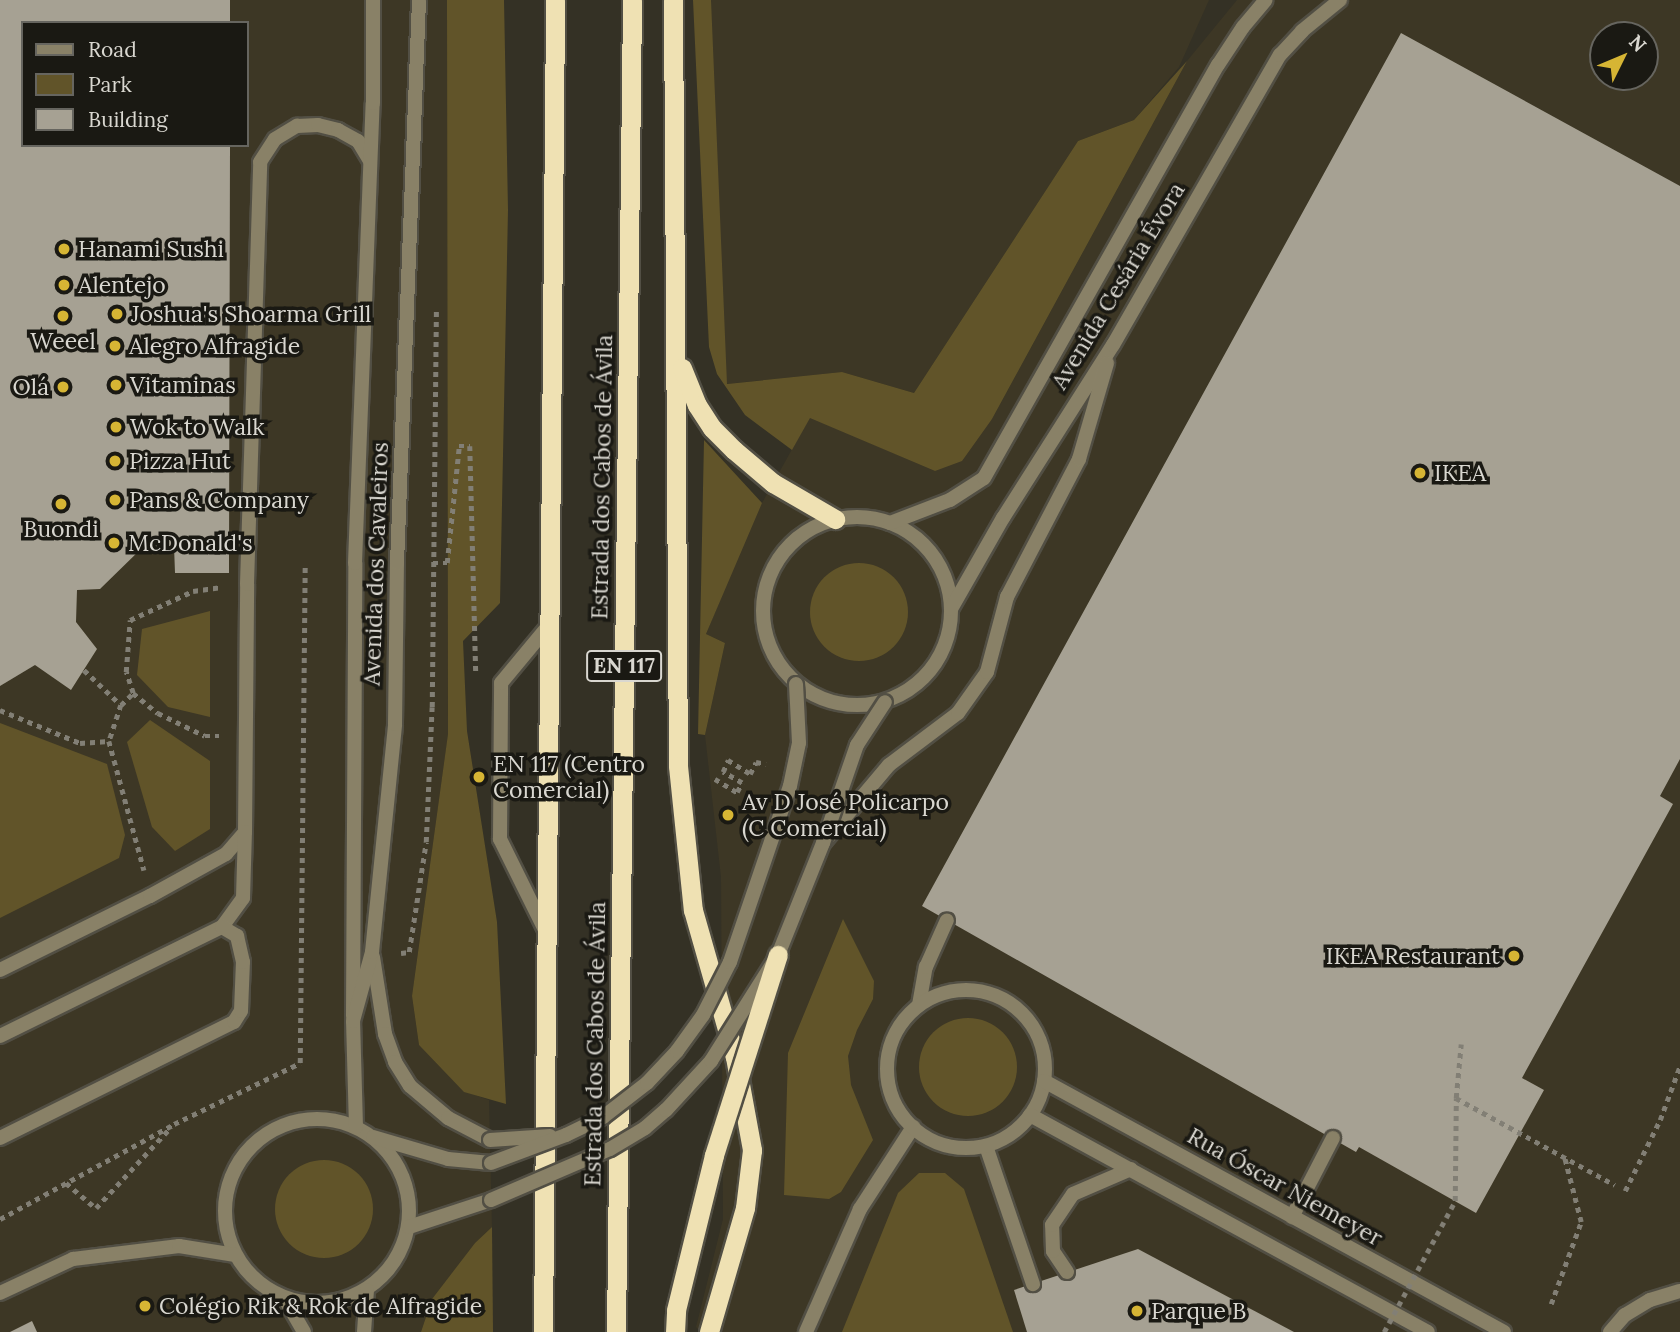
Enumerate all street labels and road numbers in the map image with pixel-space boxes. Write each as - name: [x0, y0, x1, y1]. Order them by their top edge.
- street label: Avenida Cesária Évora: [1045, 178, 1191, 394]
- street label: Estrada dos Cabos de Ávila: [586, 334, 618, 620]
- street label: Avenida dos Cavaleiros: [358, 442, 394, 686]
- road number: EN 117: [586, 648, 662, 684]
- street label: Estrada dos Cabos de Ávila: [579, 901, 611, 1187]
- street label: Rua Óscar Niemeyer: [1183, 1122, 1387, 1252]

